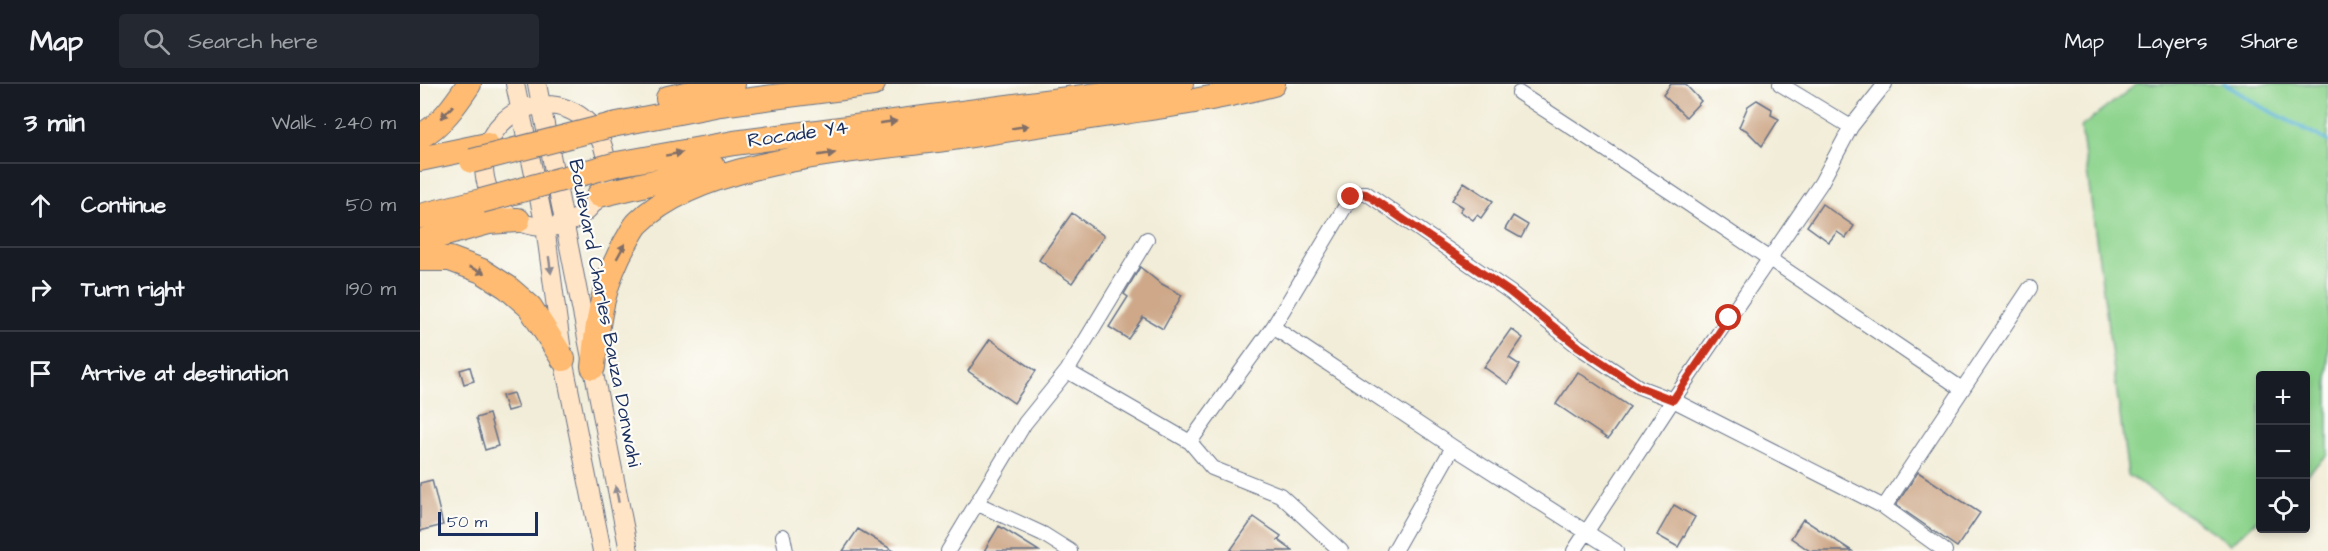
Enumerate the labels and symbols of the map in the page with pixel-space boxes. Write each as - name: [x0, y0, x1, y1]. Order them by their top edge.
- one-way arrow: [440, 105, 454, 119]
- street label: Rocade Y4: [746, 113, 851, 155]
- one-way arrow: [878, 118, 897, 127]
- one-way arrow: [1011, 123, 1030, 132]
- one-way arrow: [665, 149, 684, 158]
- one-way arrow: [818, 150, 837, 159]
- street label: Boulevard Charles Bauza Donwahi: [561, 157, 649, 469]
- route end: [1337, 183, 1363, 209]
- one-way arrow: [616, 242, 626, 259]
- one-way arrow: [546, 256, 555, 275]
- one-way arrow: [468, 265, 486, 275]
- route start: [1715, 304, 1741, 330]
- one-way arrow: [612, 484, 621, 503]
- scale bar: [438, 509, 538, 536]

